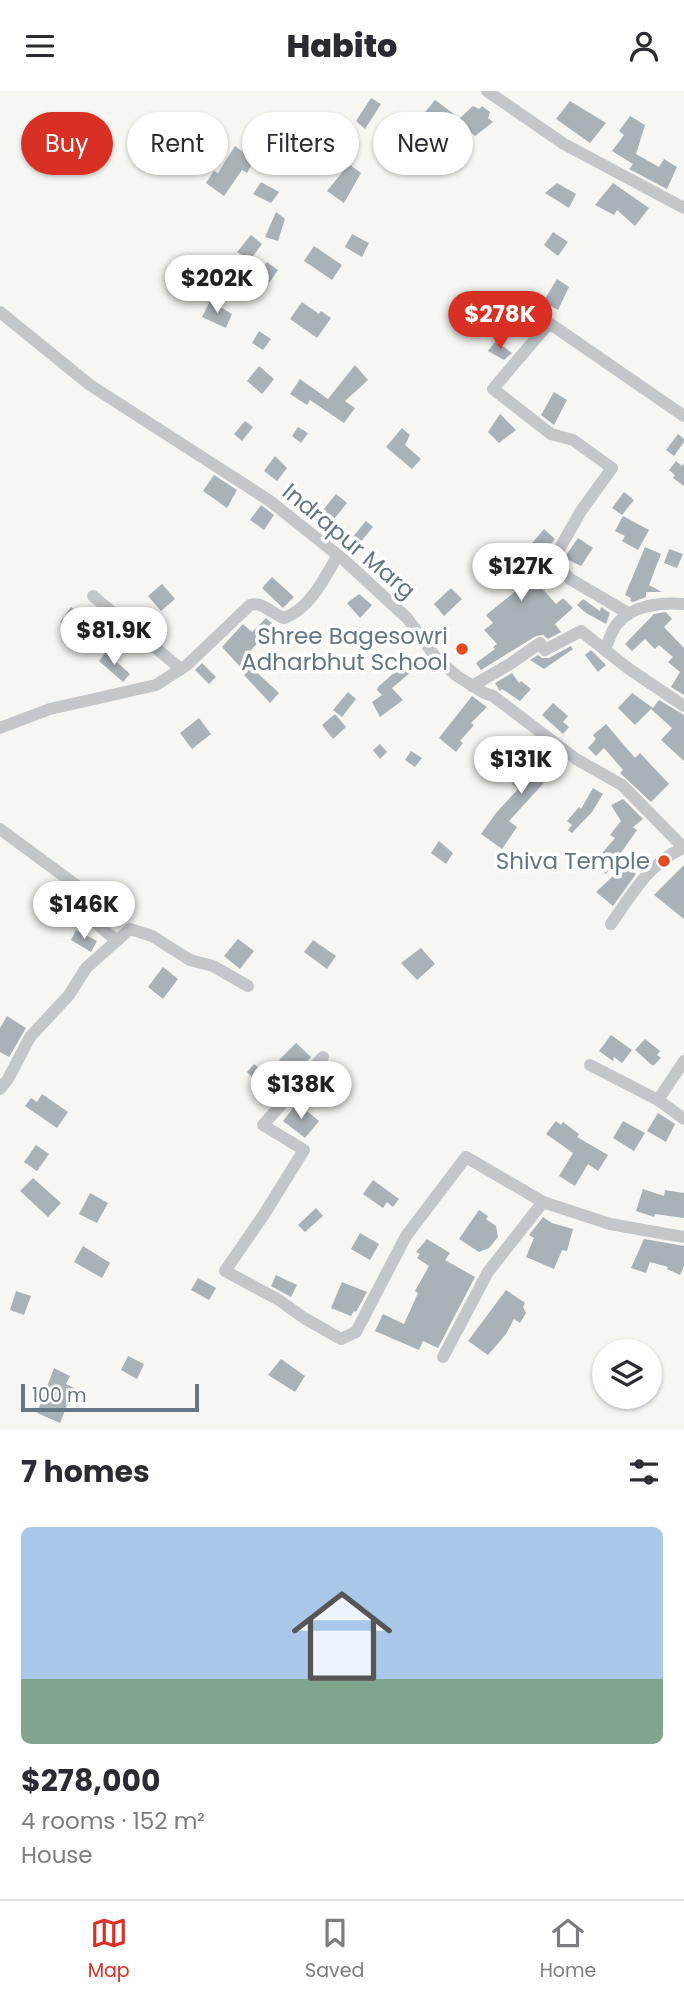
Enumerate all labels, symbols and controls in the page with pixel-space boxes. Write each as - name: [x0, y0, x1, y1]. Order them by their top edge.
- text: Habito: [287, 23, 397, 68]
- icon: menu: [21, 27, 59, 65]
- icon: person: [625, 27, 663, 65]
- chip: Buy: [21, 112, 113, 175]
- chip: Rent: [127, 112, 228, 175]
- chip: Filters: [242, 112, 359, 175]
- chip: New: [373, 112, 473, 175]
- pin: $202K: [168, 255, 266, 315]
- text: $202K: [181, 262, 253, 294]
- pin: $278K: [451, 292, 549, 351]
- text: $278K: [464, 298, 536, 330]
- street label: Indrapur Marg: [276, 476, 422, 606]
- pin: $127K: [472, 543, 570, 603]
- text: $127K: [488, 550, 554, 582]
- pin: $81.9K: [57, 607, 171, 667]
- text: $81.9K: [76, 614, 152, 646]
- place label: Shree Bagesowri Adharbhut School: [241, 620, 448, 678]
- marker: Shree Bagesowri Adharbhut School: [454, 641, 470, 657]
- pin: $131K: [472, 737, 570, 796]
- text: $131K: [490, 743, 552, 775]
- place label: Shiva Temple: [496, 845, 650, 877]
- marker: Shiva Temple: [656, 853, 672, 869]
- pin: $146K: [35, 881, 133, 941]
- text: $146K: [49, 888, 119, 920]
- pin: $138K: [252, 1061, 350, 1121]
- text: $138K: [267, 1068, 335, 1100]
- map controls: [592, 1339, 662, 1409]
- button: layers: [592, 1339, 662, 1409]
- scale bar: [21, 1381, 200, 1413]
- text: 100 m: [32, 1382, 87, 1409]
- text: 7 homes: [21, 1450, 150, 1493]
- icon: filters: [625, 1453, 663, 1491]
- icon: home: [279, 1573, 405, 1699]
- text: $278,000: [21, 1759, 161, 1802]
- text: 4 rooms · 152 m²: [21, 1805, 205, 1837]
- text: House: [21, 1839, 93, 1871]
- tab: Map: [88, 1914, 130, 1985]
- tab: Saved: [305, 1914, 364, 1985]
- tab: Home: [540, 1914, 596, 1985]

